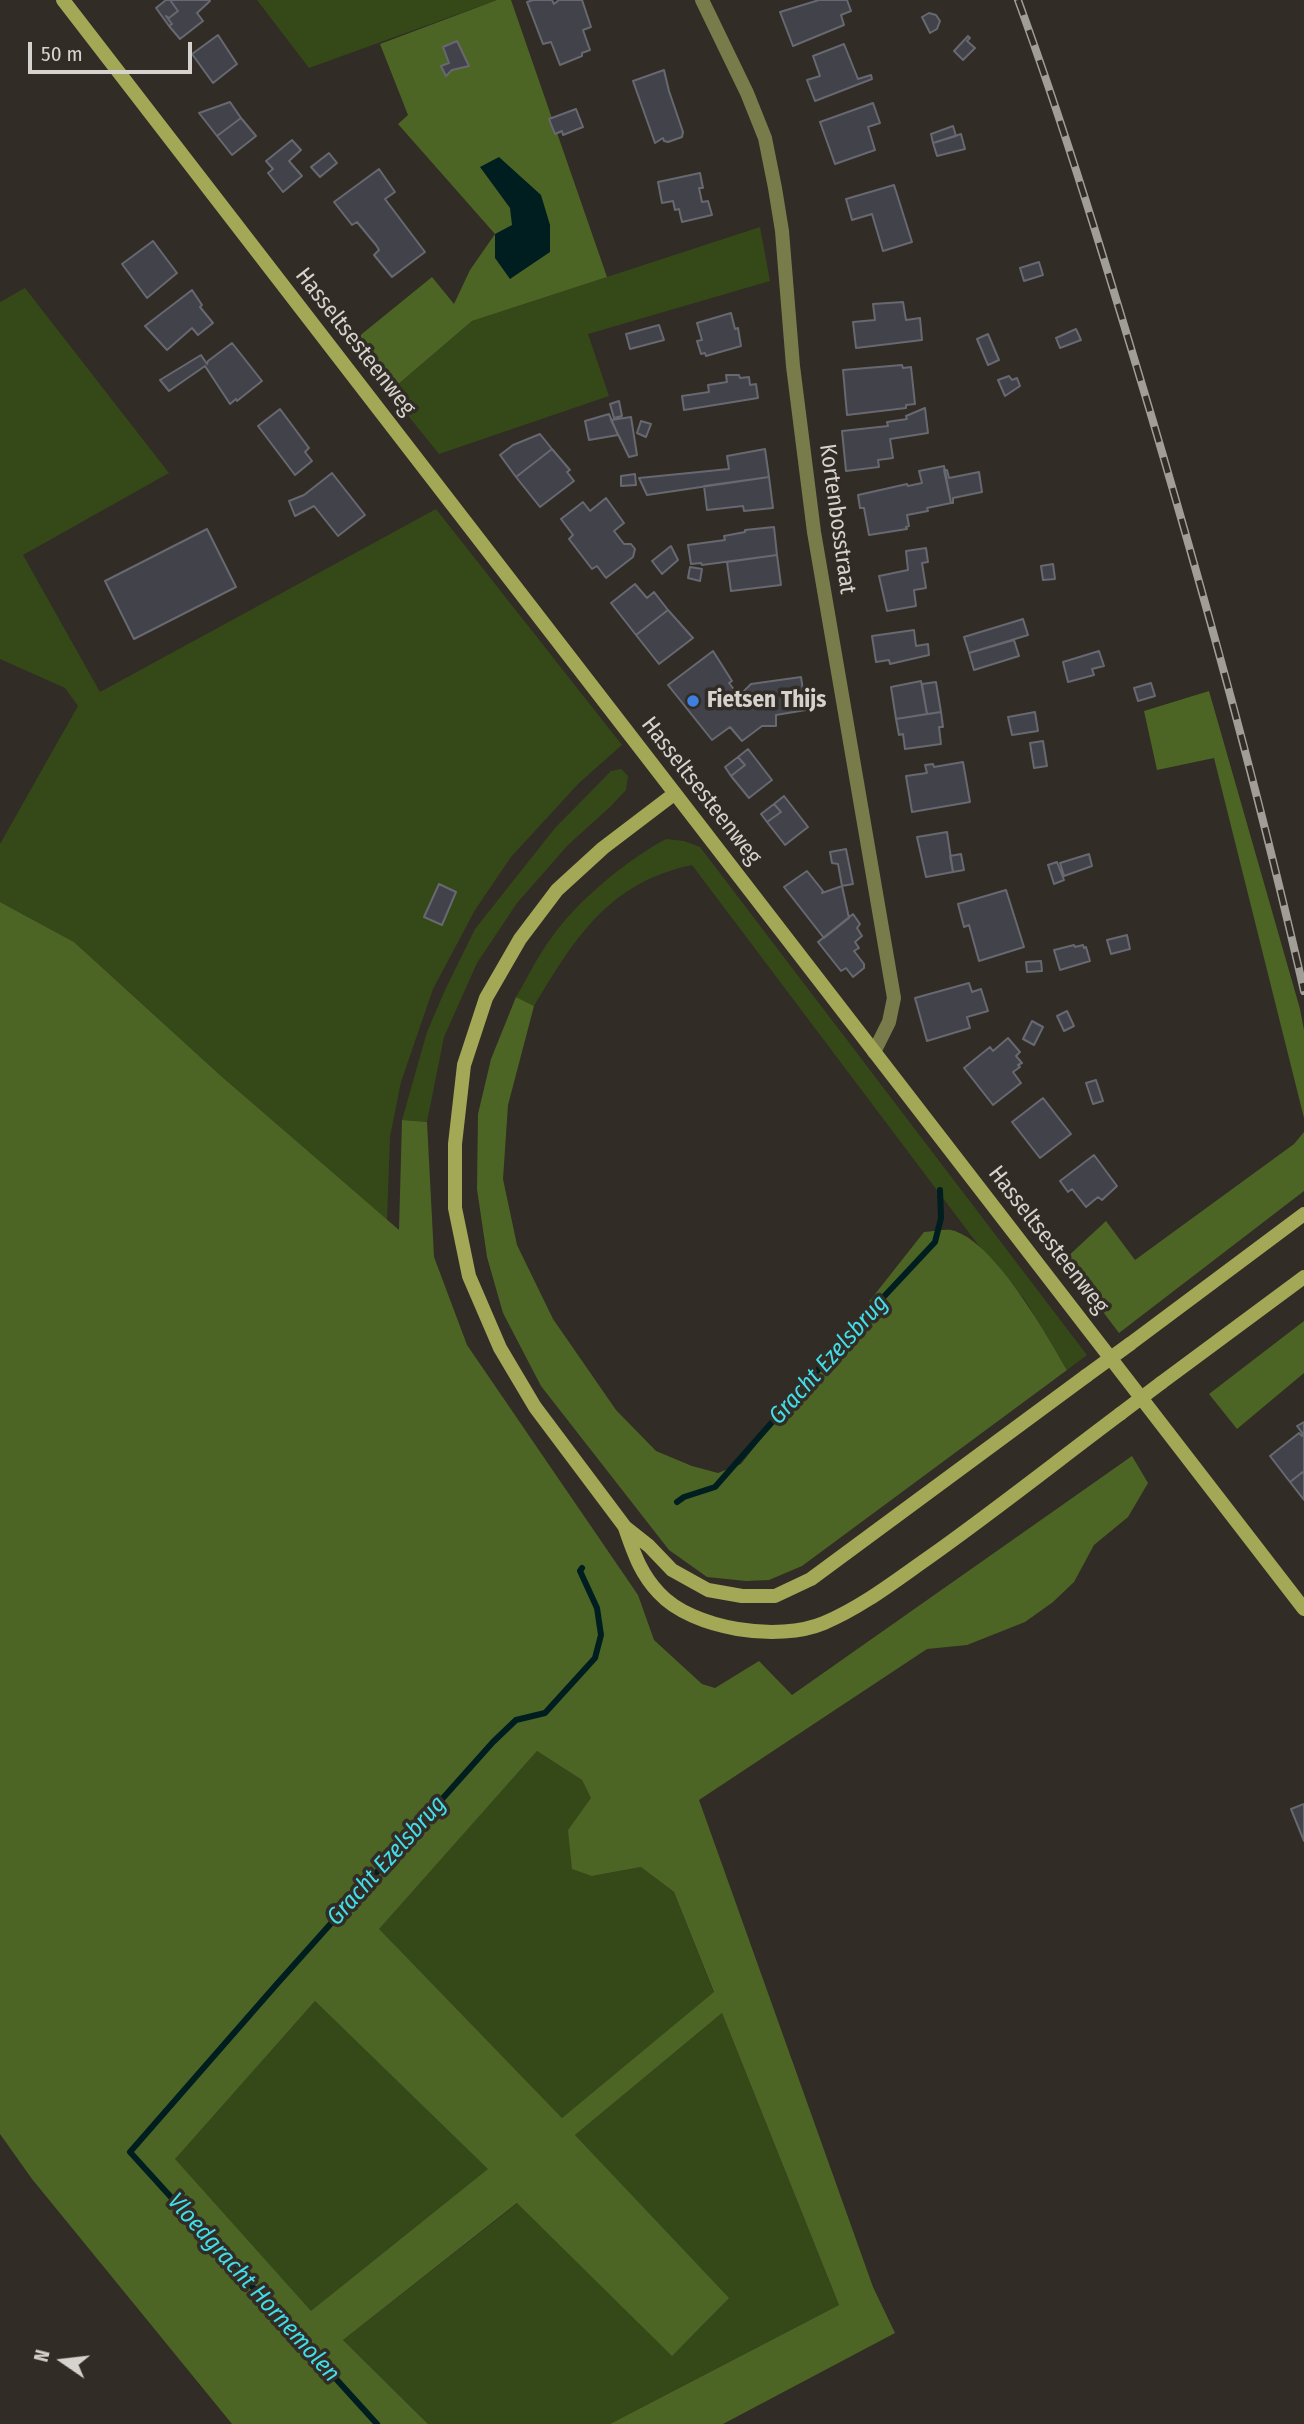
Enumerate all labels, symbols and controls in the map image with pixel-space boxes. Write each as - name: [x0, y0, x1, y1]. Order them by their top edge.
- scale bar: [32, 28, 196, 72]
- text: 50 m: [41, 41, 83, 67]
- street label: Hasseltsesteenweg: [289, 263, 421, 421]
- street label: Kortenbosstraat: [813, 442, 861, 596]
- place label: Fietsen Thijs: [707, 687, 826, 715]
- marker: Fietsen Thijs: [685, 693, 701, 709]
- street label: Hasseltsesteenweg: [635, 712, 767, 870]
- street label: Hasseltsesteenweg: [982, 1161, 1114, 1319]
- water label: Gracht Ezelsbrug: [763, 1289, 895, 1431]
- water label: Gracht Ezelsbrug: [321, 1790, 453, 1932]
- water label: Vloedgracht Hornemolen: [161, 2188, 345, 2388]
- north arrow: [28, 2326, 98, 2396]
- text: N: [30, 2347, 55, 2364]

